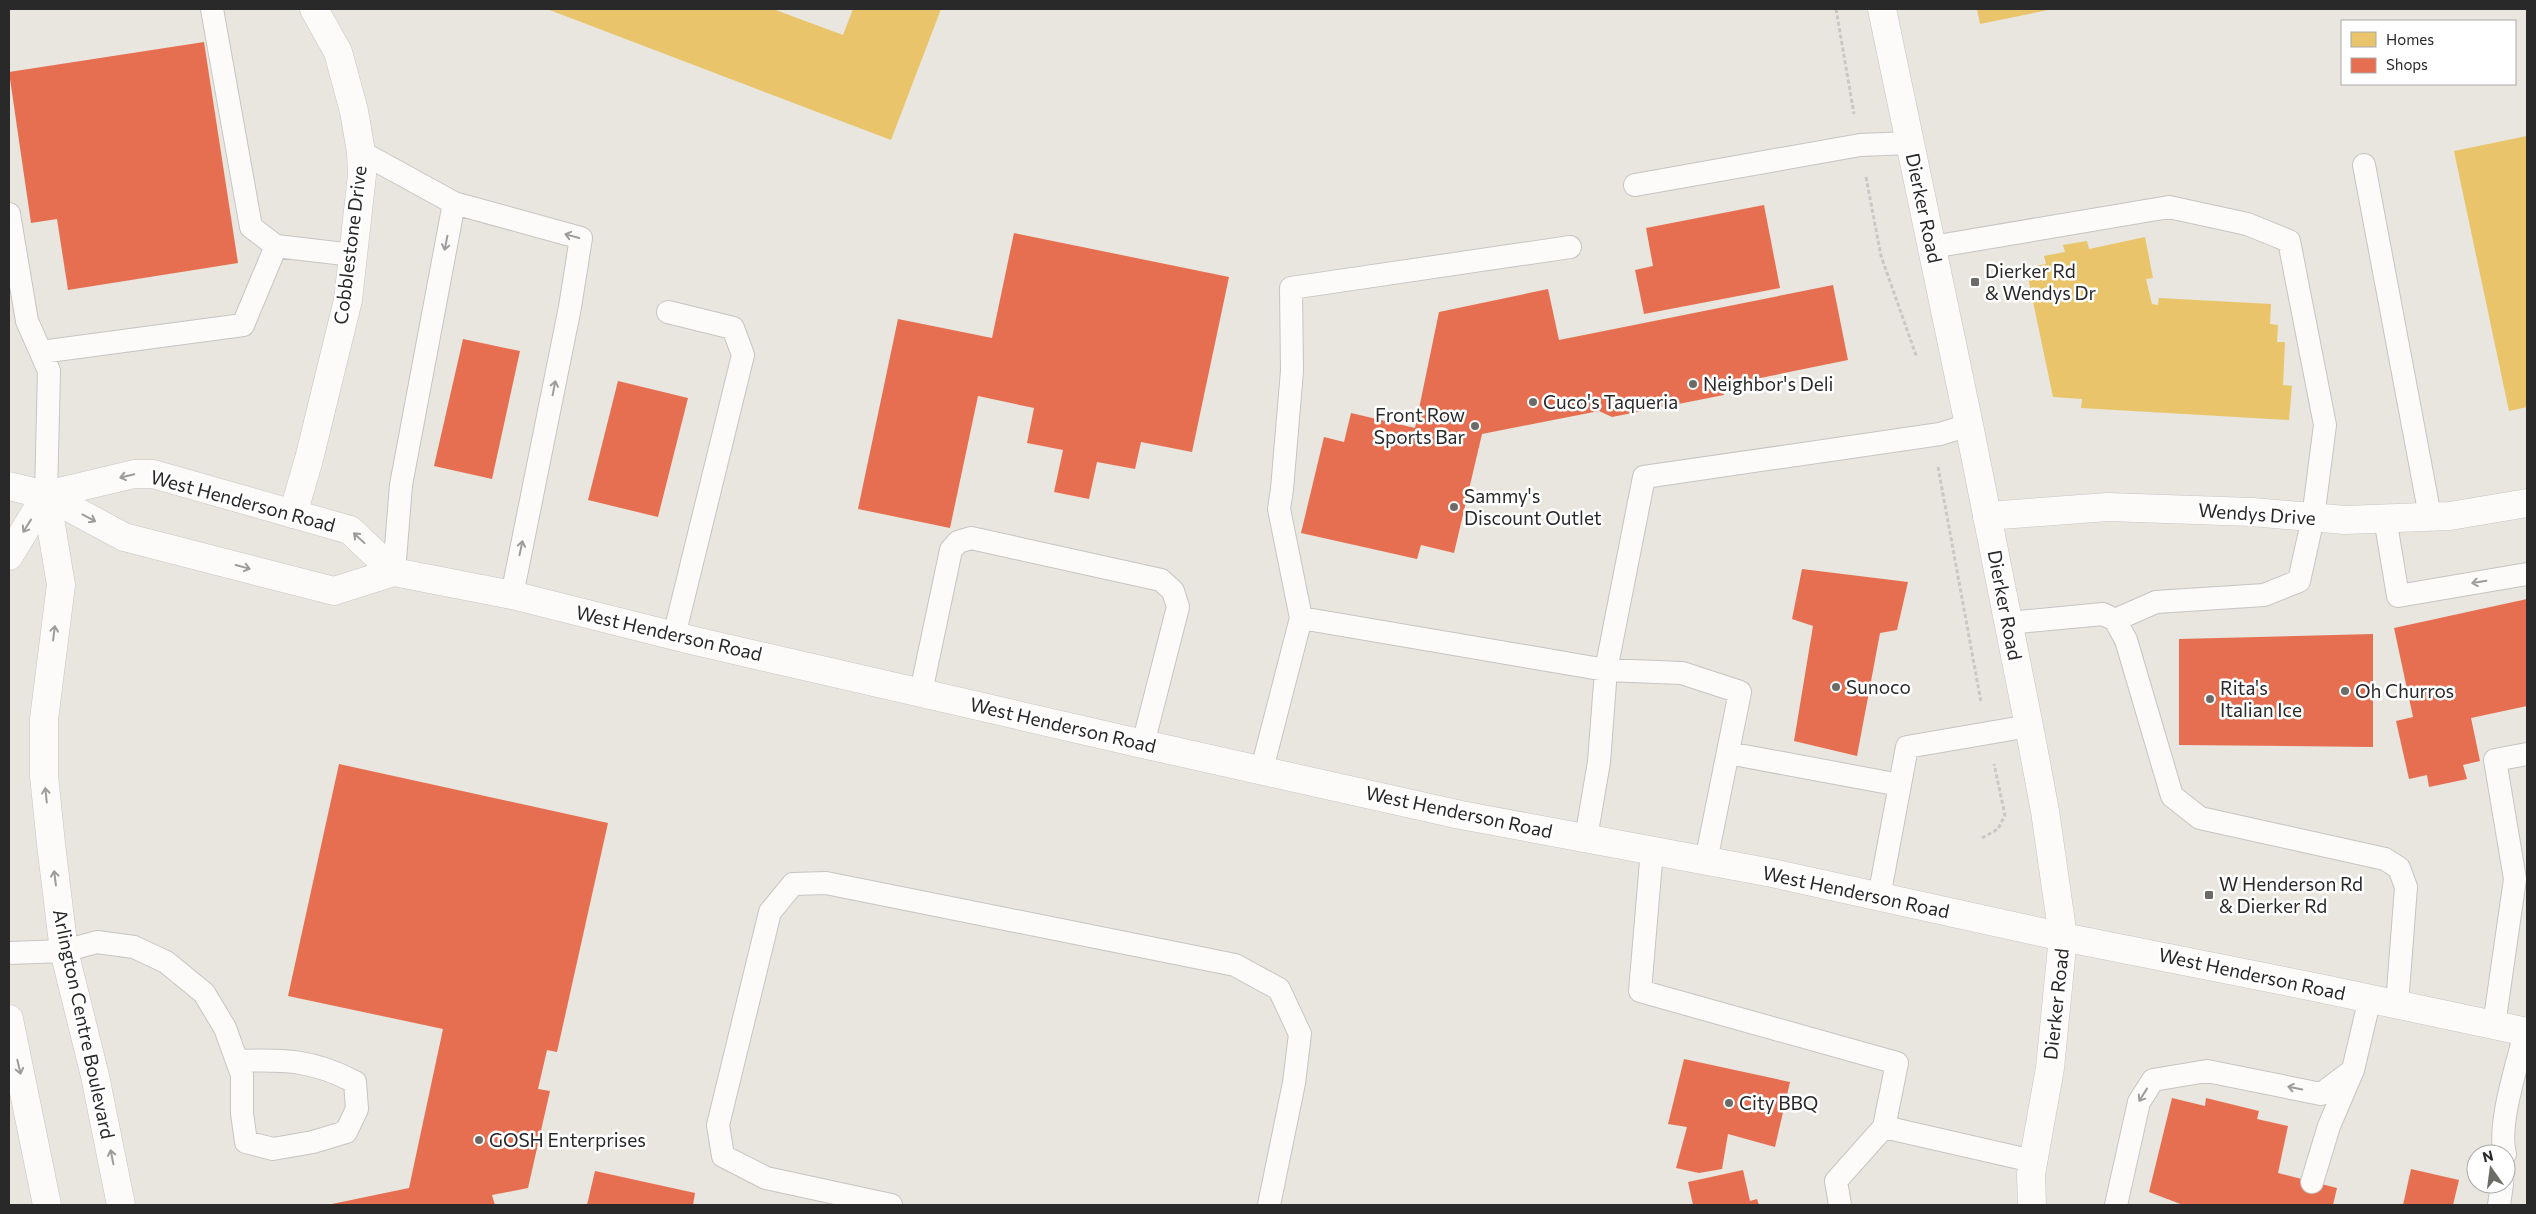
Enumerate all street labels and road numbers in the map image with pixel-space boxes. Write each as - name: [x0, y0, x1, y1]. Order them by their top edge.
- street label: Dierker Road: [1902, 151, 1947, 265]
- street label: Cobblestone Drive: [328, 164, 371, 326]
- street label: West Henderson Road: [148, 465, 338, 536]
- street label: Wendys Drive: [2197, 498, 2317, 529]
- street label: Dierker Road: [1984, 548, 2027, 662]
- street label: West Henderson Road: [574, 600, 764, 665]
- street label: West Henderson Road: [968, 692, 1158, 757]
- street label: West Henderson Road: [1364, 780, 1555, 843]
- street label: West Henderson Road: [1761, 860, 1952, 923]
- street label: Arlington Centre Boulevard: [49, 907, 120, 1141]
- street label: West Henderson Road: [2157, 942, 2348, 1005]
- street label: Dierker Road: [2038, 947, 2073, 1061]

